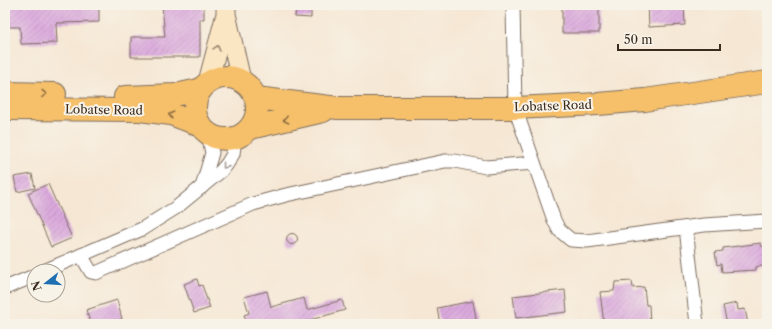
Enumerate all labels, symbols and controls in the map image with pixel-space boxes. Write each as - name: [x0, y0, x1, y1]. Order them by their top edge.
- scale bar: [618, 26, 720, 52]
- text: 50 m: [624, 32, 653, 47]
- one-way arrow: [212, 45, 221, 52]
- one-way arrow: [41, 90, 47, 98]
- street label: Lobatse Road: [514, 97, 593, 114]
- street label: Lobatse Road: [65, 101, 144, 118]
- one-way arrow: [168, 111, 174, 119]
- one-way arrow: [283, 115, 290, 123]
- one-way arrow: [222, 161, 229, 168]
- north arrow: [26, 263, 66, 303]
- text: N: [28, 279, 45, 293]

